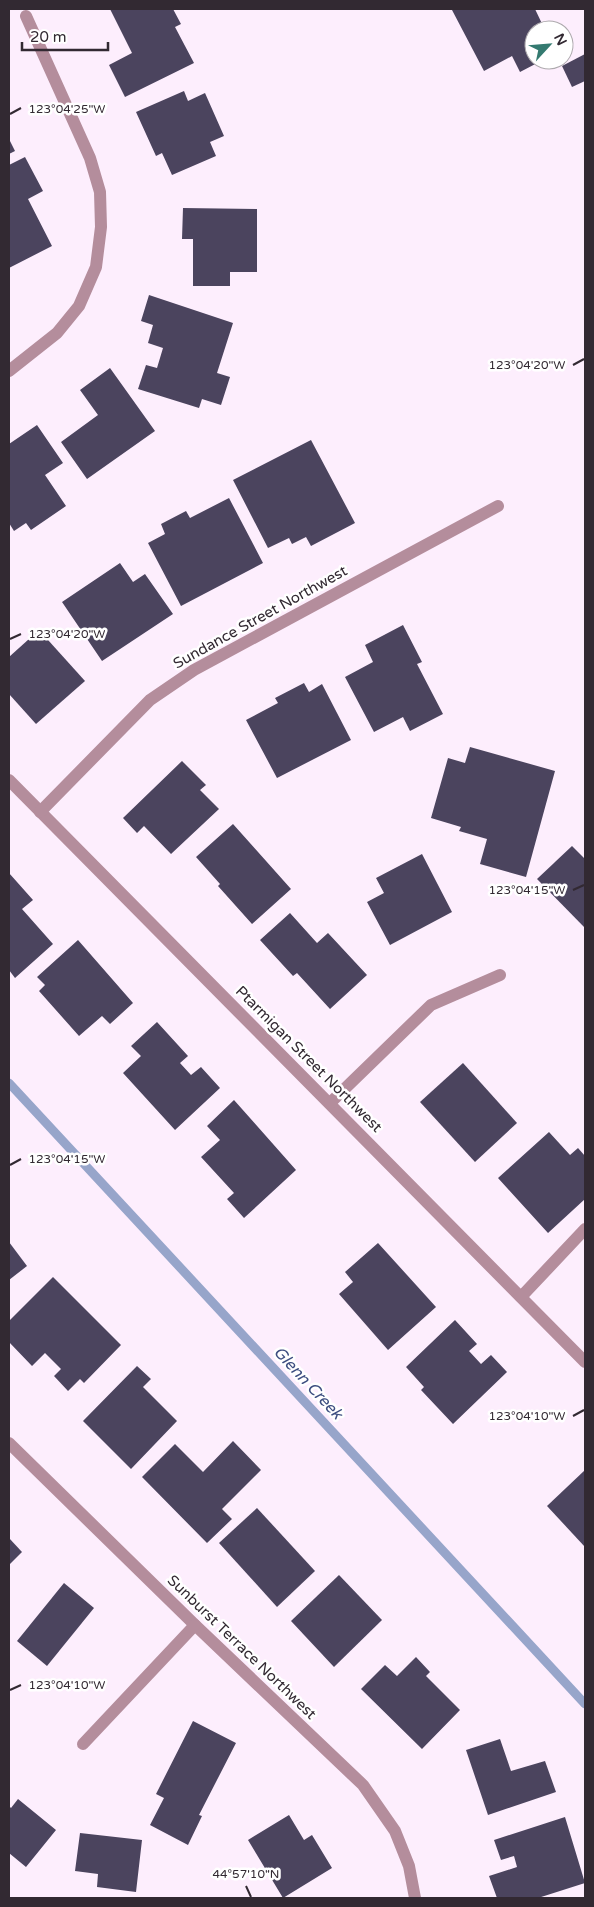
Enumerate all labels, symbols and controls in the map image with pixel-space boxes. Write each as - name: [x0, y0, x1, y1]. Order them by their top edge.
- scale bar: [22, 20, 109, 52]
- north arrow: [524, 20, 574, 70]
- text: 20 m: [30, 28, 67, 46]
- text: N: [550, 31, 570, 48]
- text: 123°04'25"W: [28, 102, 106, 116]
- text: 123°04'20"W: [488, 358, 566, 372]
- street label: Sundance Street Northwest: [170, 561, 350, 672]
- text: 123°04'20"W: [28, 627, 106, 641]
- text: 123°04'15"W: [488, 883, 566, 897]
- street label: Ptarmigan Street Northwest: [232, 982, 386, 1136]
- text: 123°04'15"W: [28, 1152, 106, 1166]
- water label: Glenn Creek: [269, 1342, 348, 1425]
- text: 123°04'10"W: [488, 1409, 566, 1423]
- street label: Sunburst Terrace Northwest: [164, 1571, 320, 1723]
- text: 123°04'10"W: [28, 1678, 106, 1692]
- text: 44°57'10"N: [213, 1867, 280, 1881]

